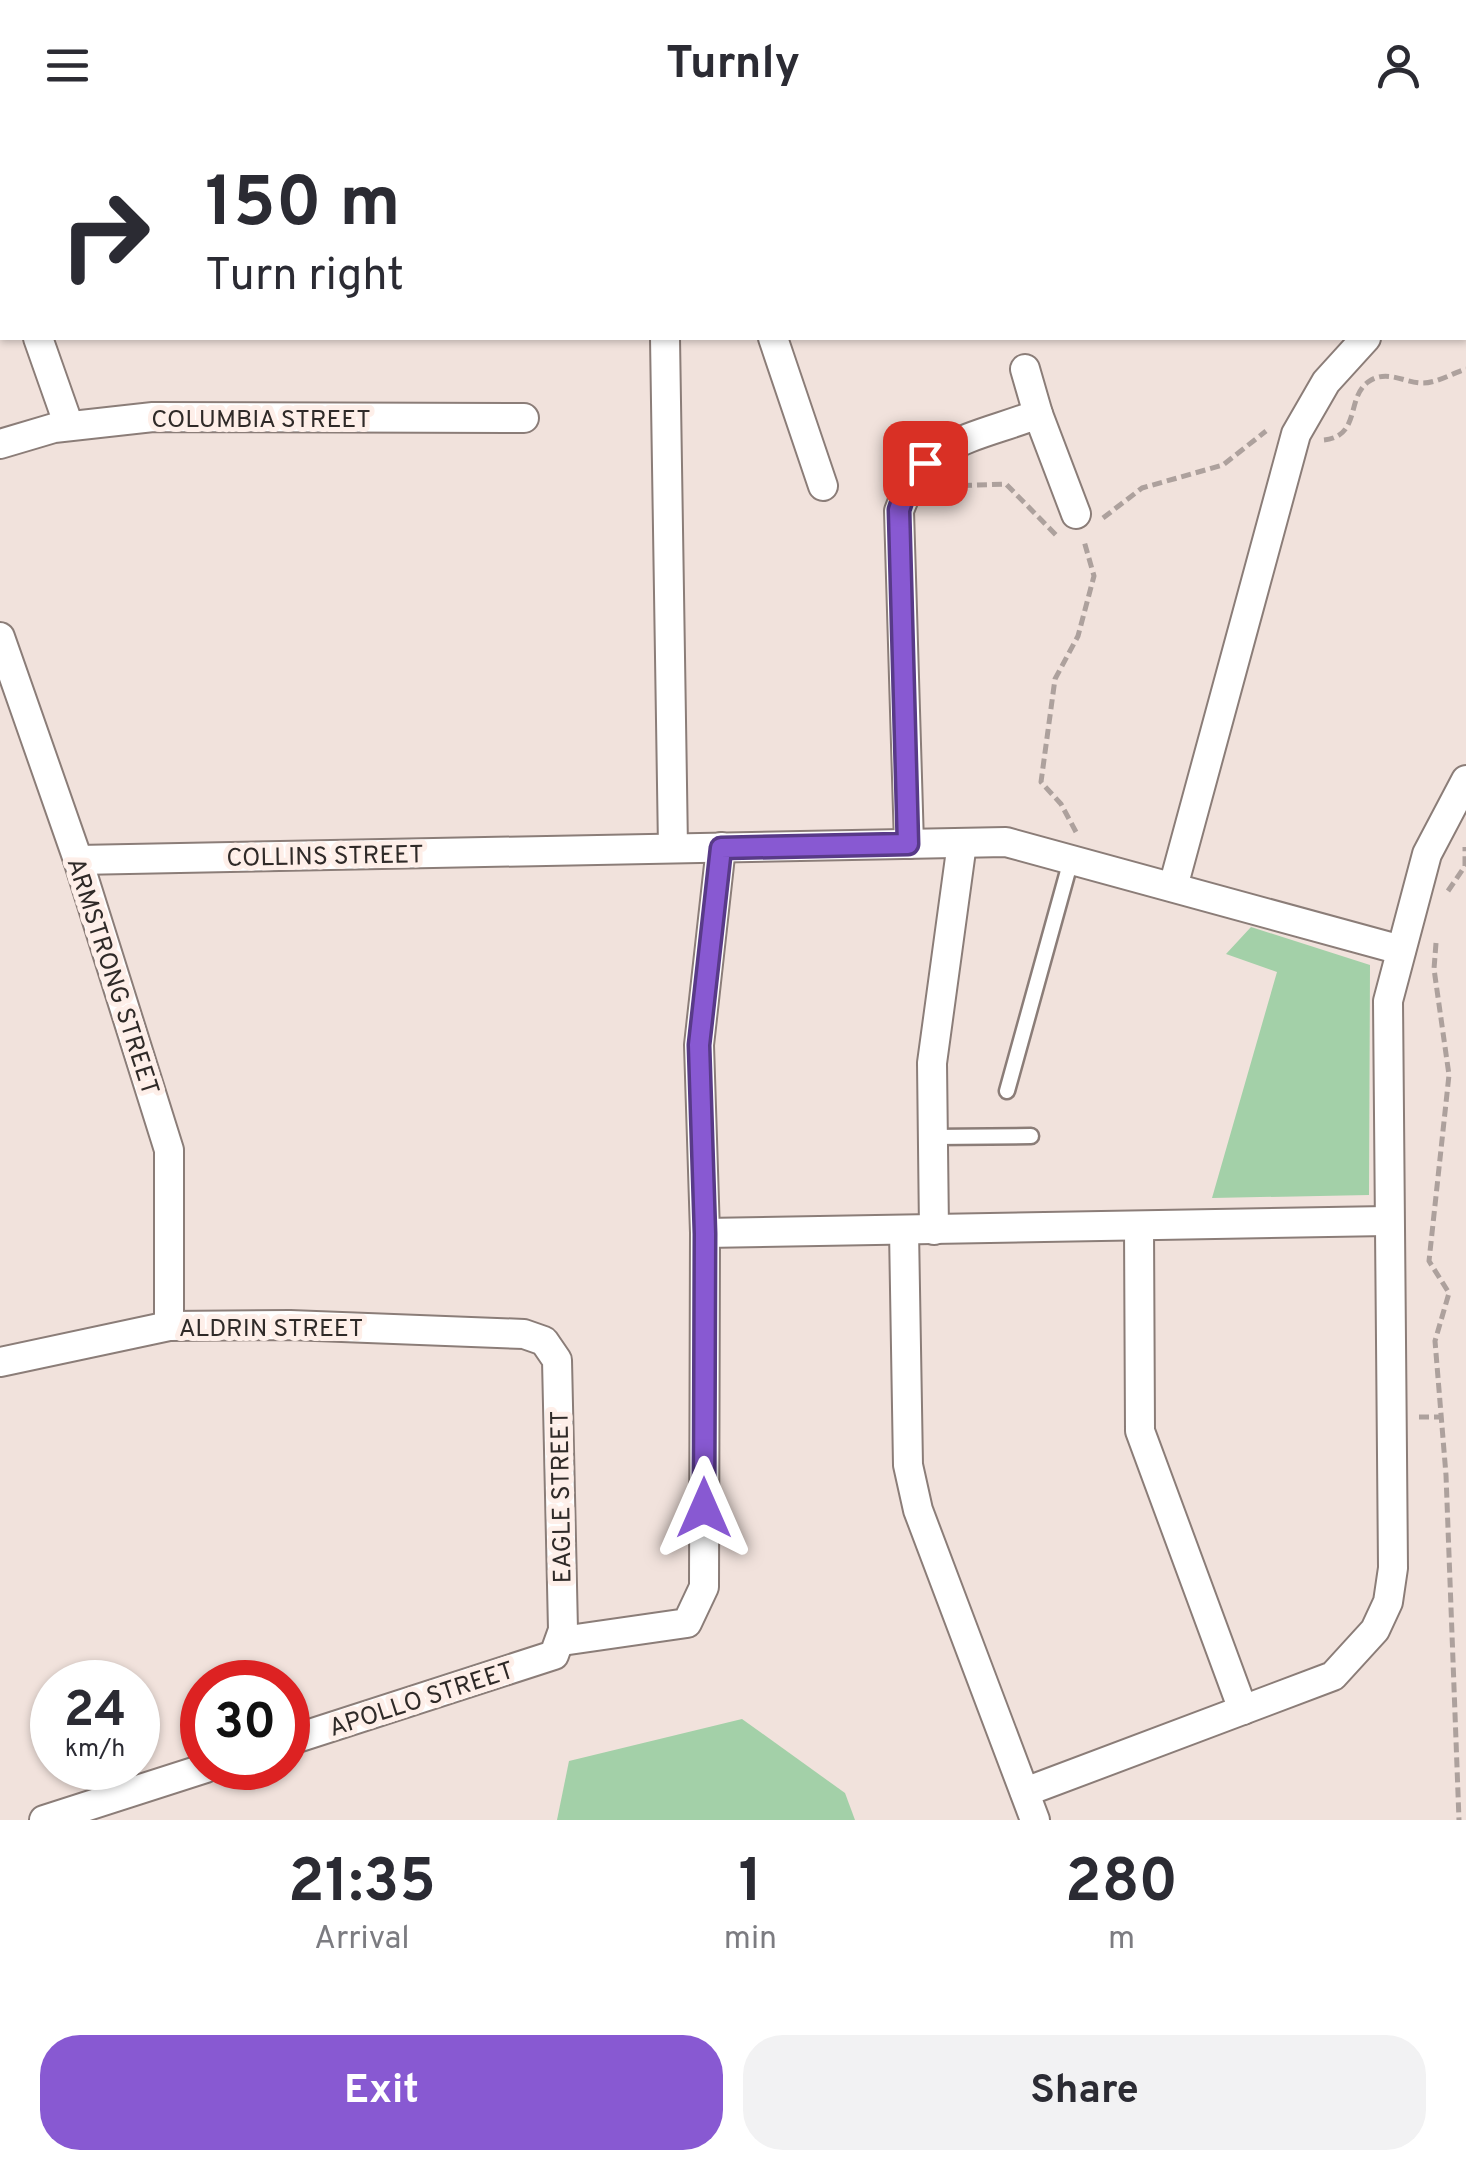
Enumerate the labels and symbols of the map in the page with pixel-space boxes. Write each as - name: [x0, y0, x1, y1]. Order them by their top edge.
- street label: COLUMBIA STREET: [151, 405, 371, 437]
- pin: [883, 421, 968, 506]
- street label: COLLINS STREET: [226, 840, 424, 876]
- street label: ARMSTRONG STREET: [58, 854, 165, 1100]
- street label: ALDRIN STREET: [179, 1314, 363, 1346]
- street label: EAGLE STREET: [545, 1410, 581, 1584]
- position arrow: [652, 1456, 756, 1560]
- street label: APOLLO STREET: [325, 1656, 518, 1746]
- speed limit sign: 30: [180, 1660, 310, 1790]

